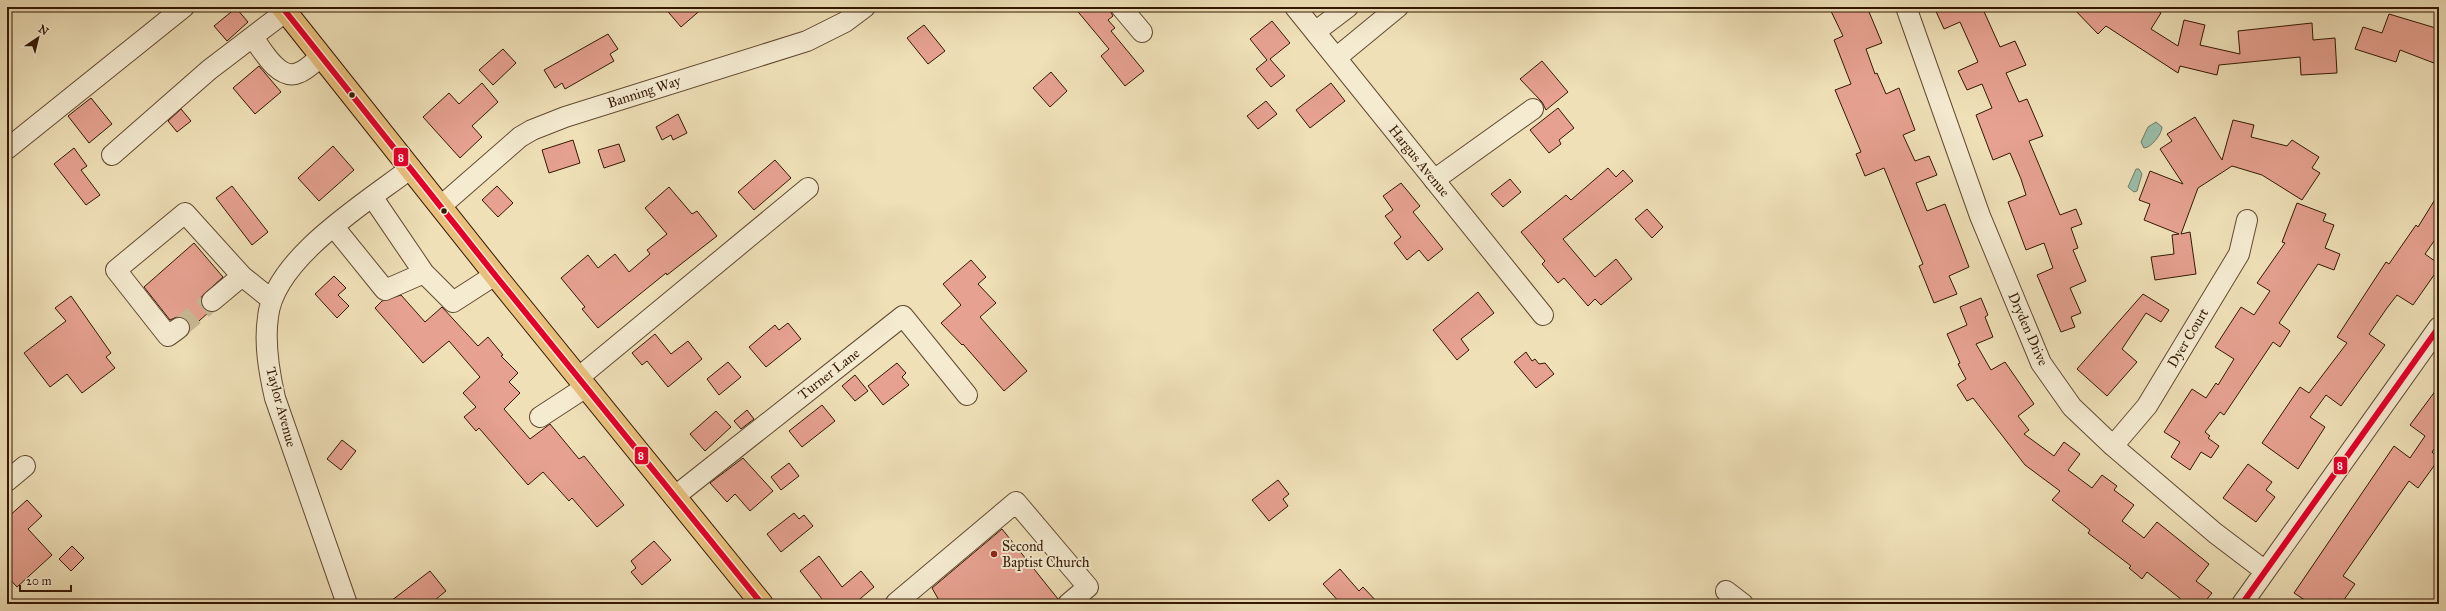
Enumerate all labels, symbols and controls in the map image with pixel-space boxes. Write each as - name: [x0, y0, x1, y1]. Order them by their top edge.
- north arrow: [18, 18, 58, 58]
- text: N: [36, 22, 52, 39]
- street label: Banning Way: [605, 72, 683, 112]
- unlabelled marker: [347, 90, 357, 100]
- street label: Hargus Avenue: [1385, 122, 1453, 201]
- line badge: 8: [393, 147, 409, 167]
- text: 8: [398, 151, 404, 164]
- unlabelled marker: [439, 206, 449, 216]
- street label: Dryden Drive: [2004, 290, 2052, 368]
- street label: Dyer Court: [2164, 305, 2212, 371]
- street label: Turner Lane: [795, 345, 863, 403]
- street label: Taylor Avenue: [262, 365, 300, 449]
- line badge: 8: [634, 446, 649, 465]
- text: 8: [638, 449, 644, 462]
- line badge: 8: [2333, 456, 2348, 475]
- text: 8: [2337, 459, 2343, 472]
- place label: Second Baptist Church: [1002, 538, 1090, 571]
- marker: Second Baptist Church: [989, 549, 999, 559]
- scale bar: [20, 567, 71, 593]
- text: 20 m: [26, 574, 52, 588]

